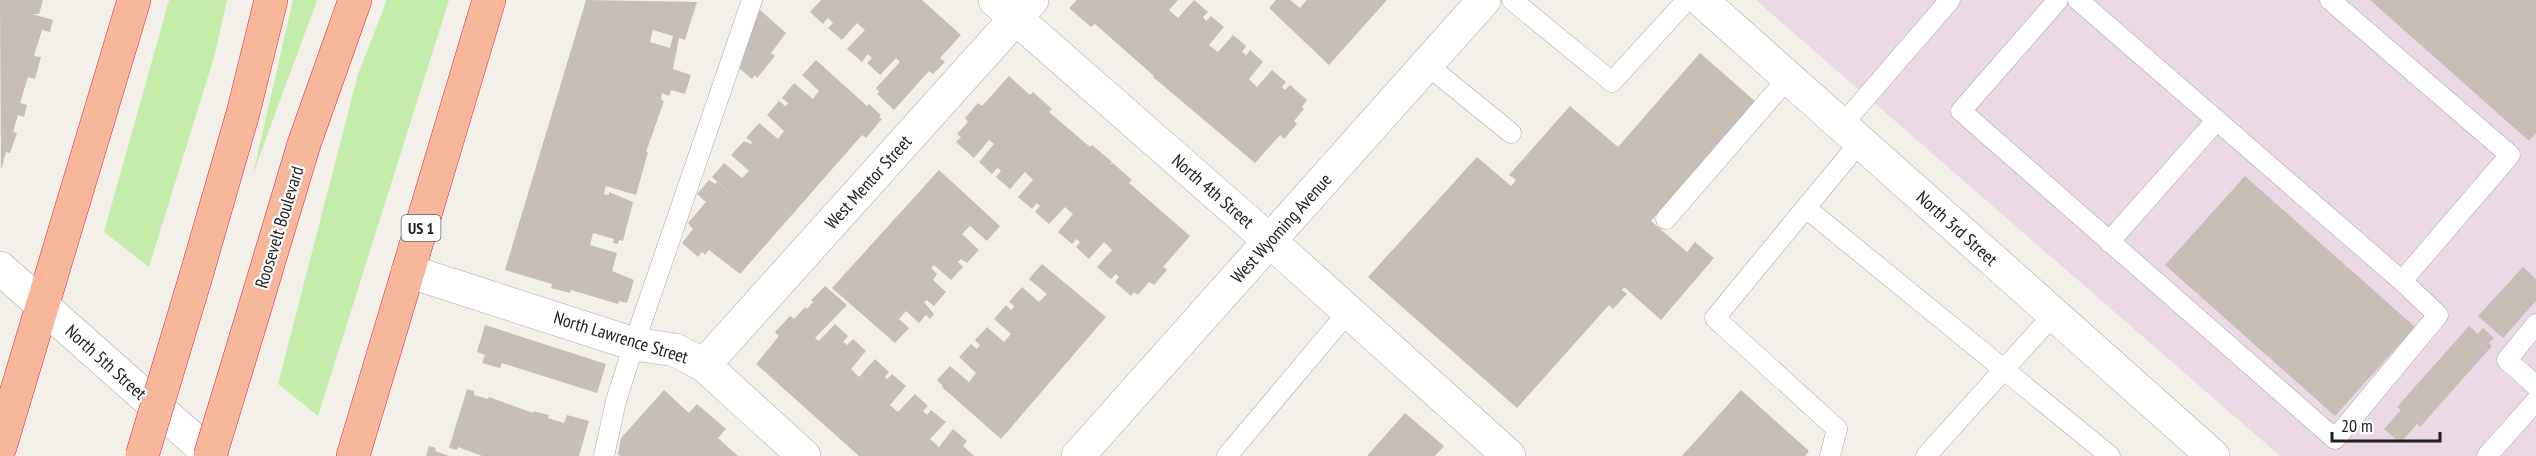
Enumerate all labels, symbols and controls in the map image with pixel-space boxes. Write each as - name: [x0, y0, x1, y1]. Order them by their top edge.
- street label: West Mentor Street: [820, 130, 916, 234]
- street label: North 4th Street: [1167, 149, 1259, 233]
- street label: Roosevelt Boulevard: [250, 163, 308, 291]
- street label: West Wyoming Avenue: [1226, 168, 1336, 288]
- street label: North 3rd Street: [1912, 186, 2002, 271]
- road number: US 1: [402, 215, 440, 241]
- street label: North Lawrence Street: [551, 306, 691, 368]
- street label: North 5th Street: [61, 319, 151, 405]
- scale bar: [2332, 405, 2440, 443]
- text: 20 m: [2341, 414, 2373, 437]

